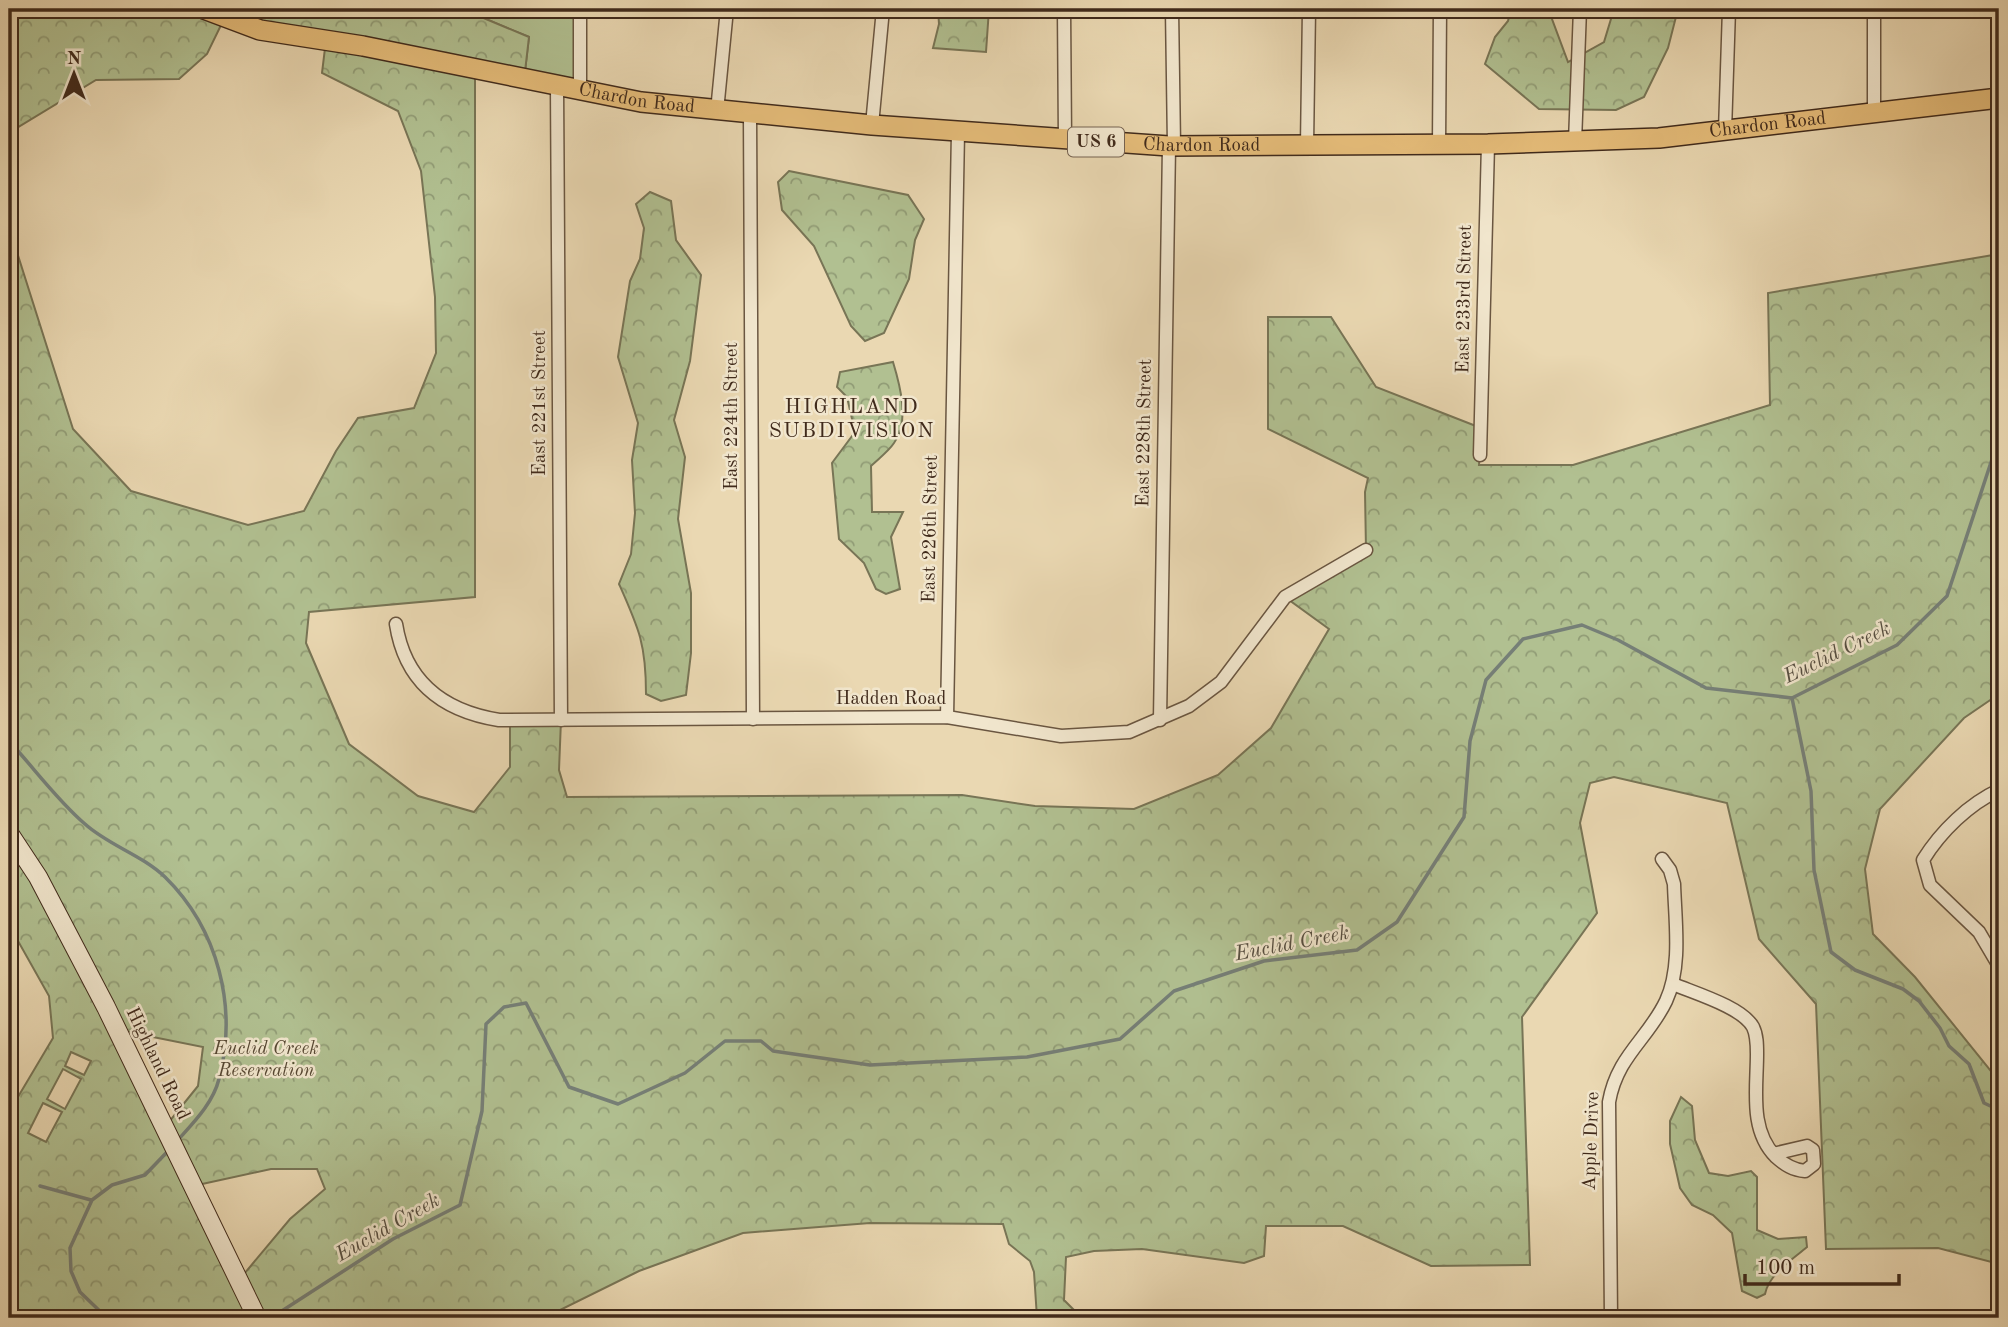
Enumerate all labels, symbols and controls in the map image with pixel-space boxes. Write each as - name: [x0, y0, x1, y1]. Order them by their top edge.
- north arrow: [38, 38, 108, 108]
- text: N: [67, 50, 82, 69]
- street label: Chardon Road: [577, 80, 696, 117]
- street label: Chardon Road: [1708, 109, 1827, 142]
- road number: US 6: [1068, 127, 1124, 156]
- street label: Chardon Road: [1142, 135, 1260, 156]
- street label: East 233rd Street: [1454, 224, 1476, 374]
- street label: East 221st Street: [531, 330, 550, 476]
- street label: East 224th Street: [723, 342, 742, 490]
- street label: East 228th Street: [1134, 359, 1156, 507]
- district label: HIGHLAND SUBDIVISION: [769, 397, 935, 442]
- street label: East 226th Street: [920, 455, 942, 603]
- water label: Euclid Creek: [1779, 618, 1894, 688]
- street label: Hadden Road: [836, 690, 946, 709]
- water label: Euclid Creek: [1232, 923, 1351, 966]
- street label: Highland Road: [121, 1005, 193, 1124]
- park label: Euclid Creek Reservation: [212, 1040, 319, 1081]
- street label: Apple Drive: [1581, 1091, 1603, 1191]
- water label: Euclid Creek: [332, 1190, 444, 1267]
- scale bar: [1745, 1243, 1899, 1287]
- text: 100 m: [1756, 1258, 1815, 1279]

